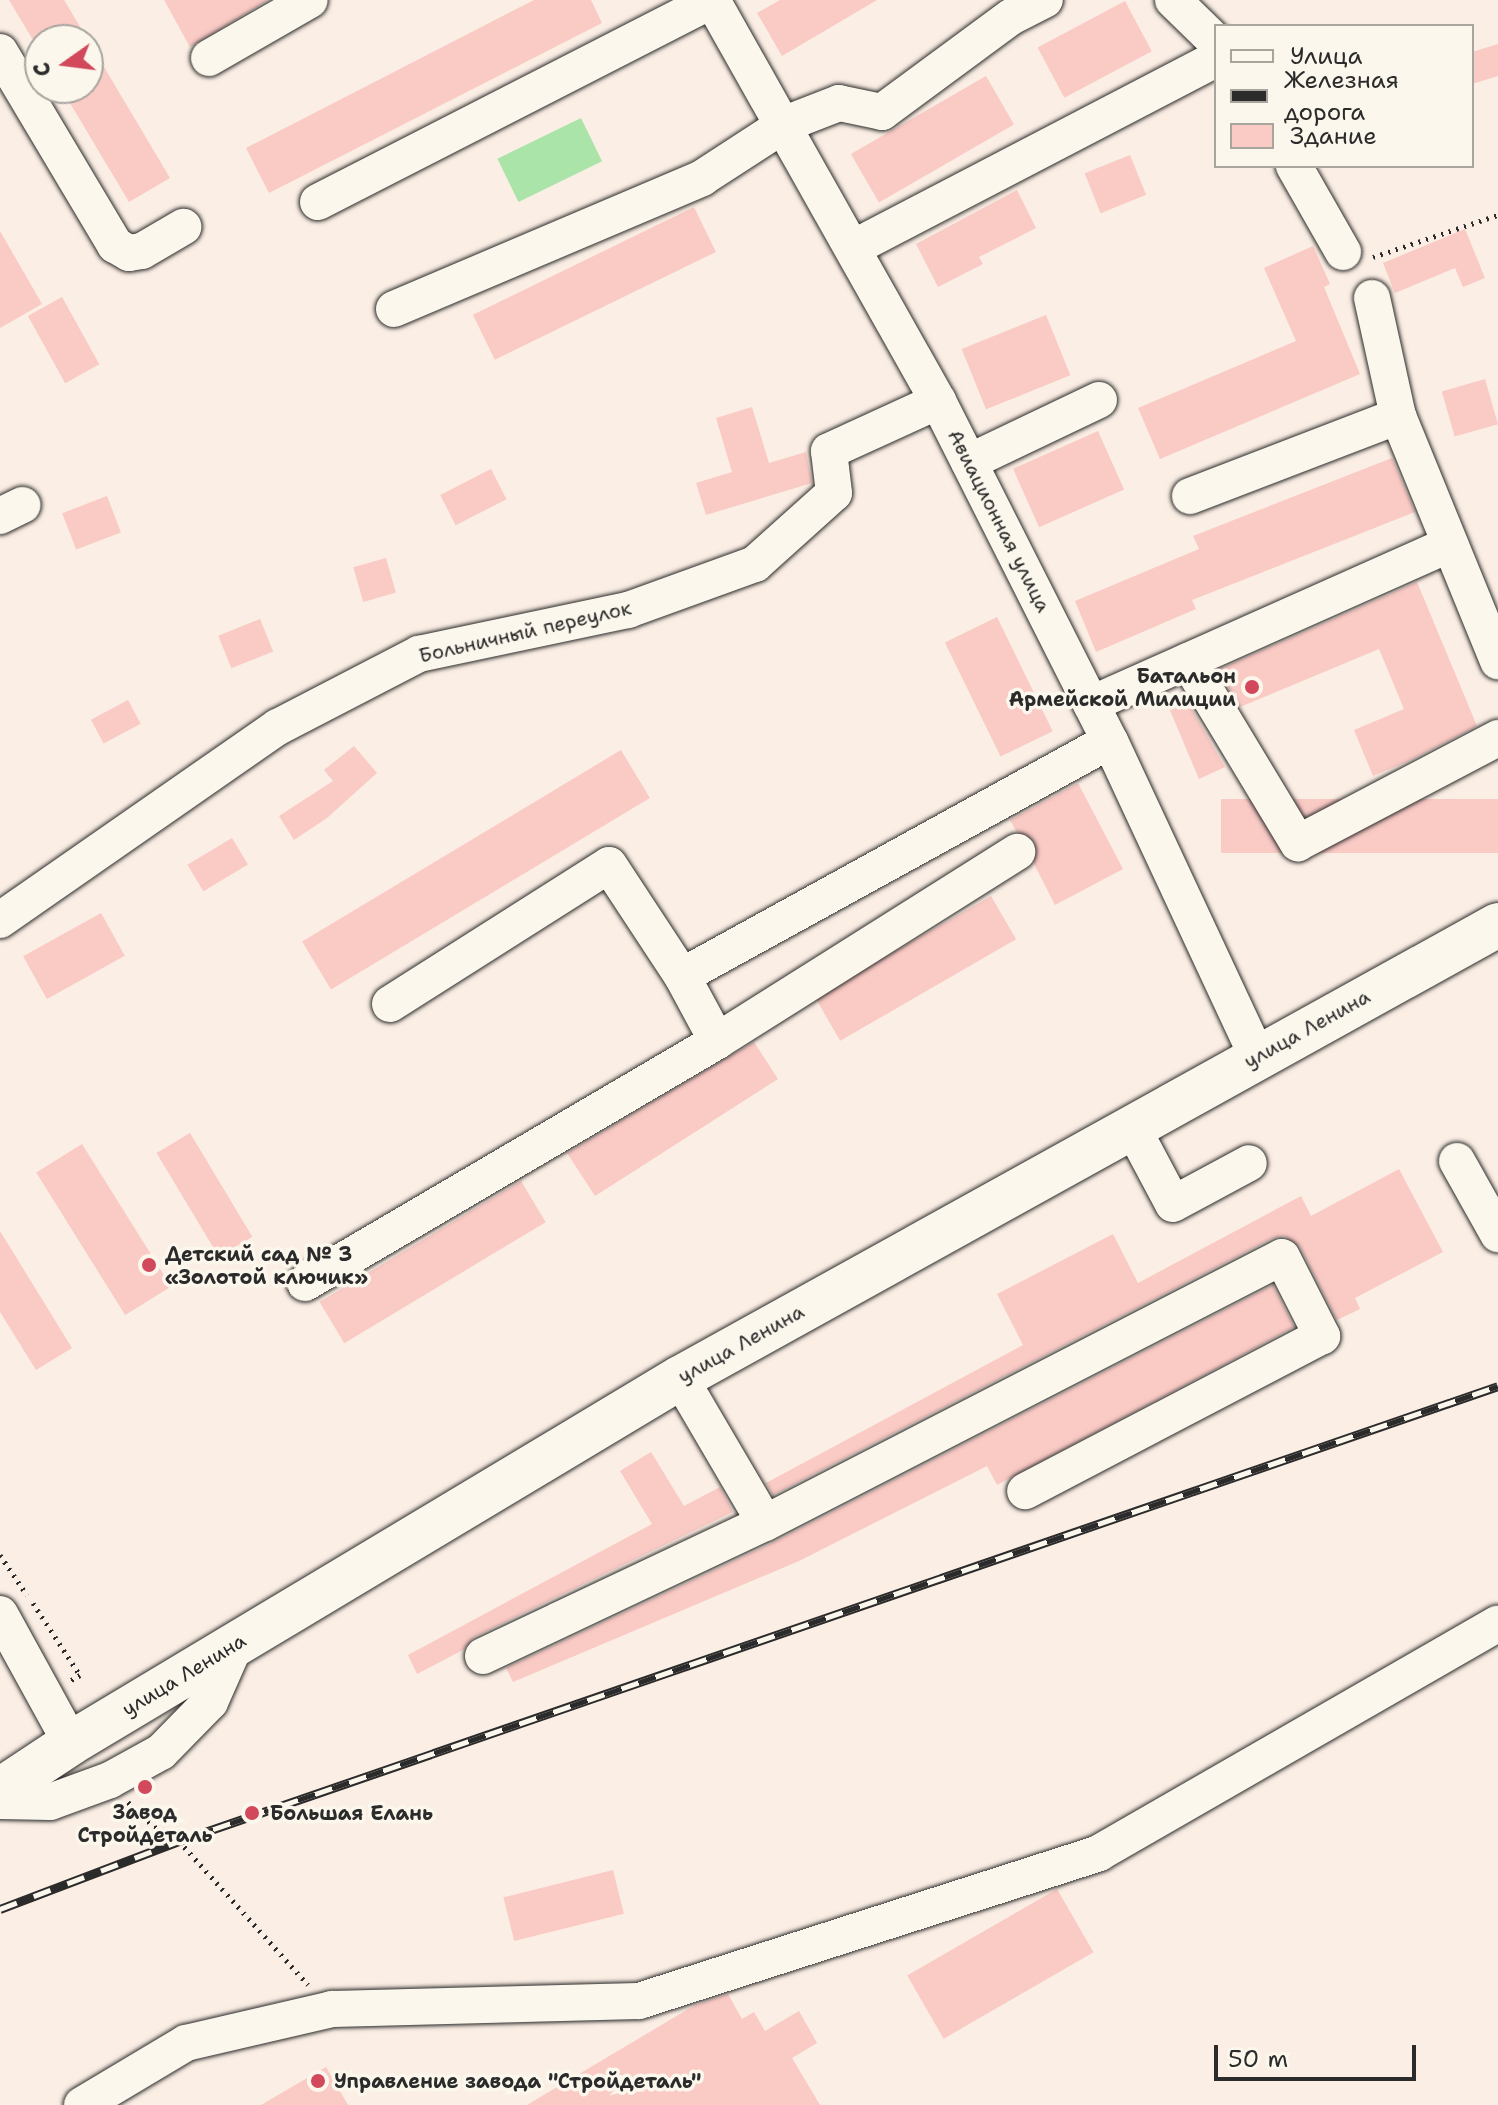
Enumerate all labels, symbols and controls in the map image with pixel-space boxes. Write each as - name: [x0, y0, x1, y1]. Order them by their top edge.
- north arrow: [24, 24, 104, 104]
- legend: [1214, 24, 1474, 168]
- text: Улица: [1290, 40, 1363, 72]
- text: С: [26, 59, 58, 80]
- text: Железная дорога: [1284, 64, 1399, 128]
- text: Здание: [1290, 120, 1377, 152]
- street label: Авиационная улица: [943, 426, 1055, 616]
- street label: Больничный переулок: [416, 596, 634, 668]
- place label: Батальон Армейской Милиции: [1009, 664, 1236, 711]
- marker: Батальон Армейской Милиции: [1243, 678, 1261, 696]
- street label: улица Ленина: [1240, 984, 1374, 1074]
- place label: Детский сад № 3 «Золотой ключик»: [165, 1242, 368, 1289]
- marker: Детский сад № 3 «Золотой ключик»: [140, 1256, 158, 1274]
- street label: улица Ленина: [674, 1299, 808, 1389]
- street label: улица Ленина: [118, 1629, 250, 1721]
- marker: Завод Стройдеталь: [136, 1778, 154, 1796]
- place label: Завод Стройдеталь: [77, 1800, 213, 1847]
- place label: Большая Елань: [270, 1801, 433, 1825]
- marker: Большая Елань: [241, 1802, 263, 1824]
- scale bar: [1218, 2029, 1420, 2079]
- text: 50 m: [1228, 2043, 1288, 2075]
- place label: Управление завода "Стройдеталь": [334, 2069, 702, 2093]
- marker: Управление завода "Стройдеталь": [309, 2072, 327, 2090]

